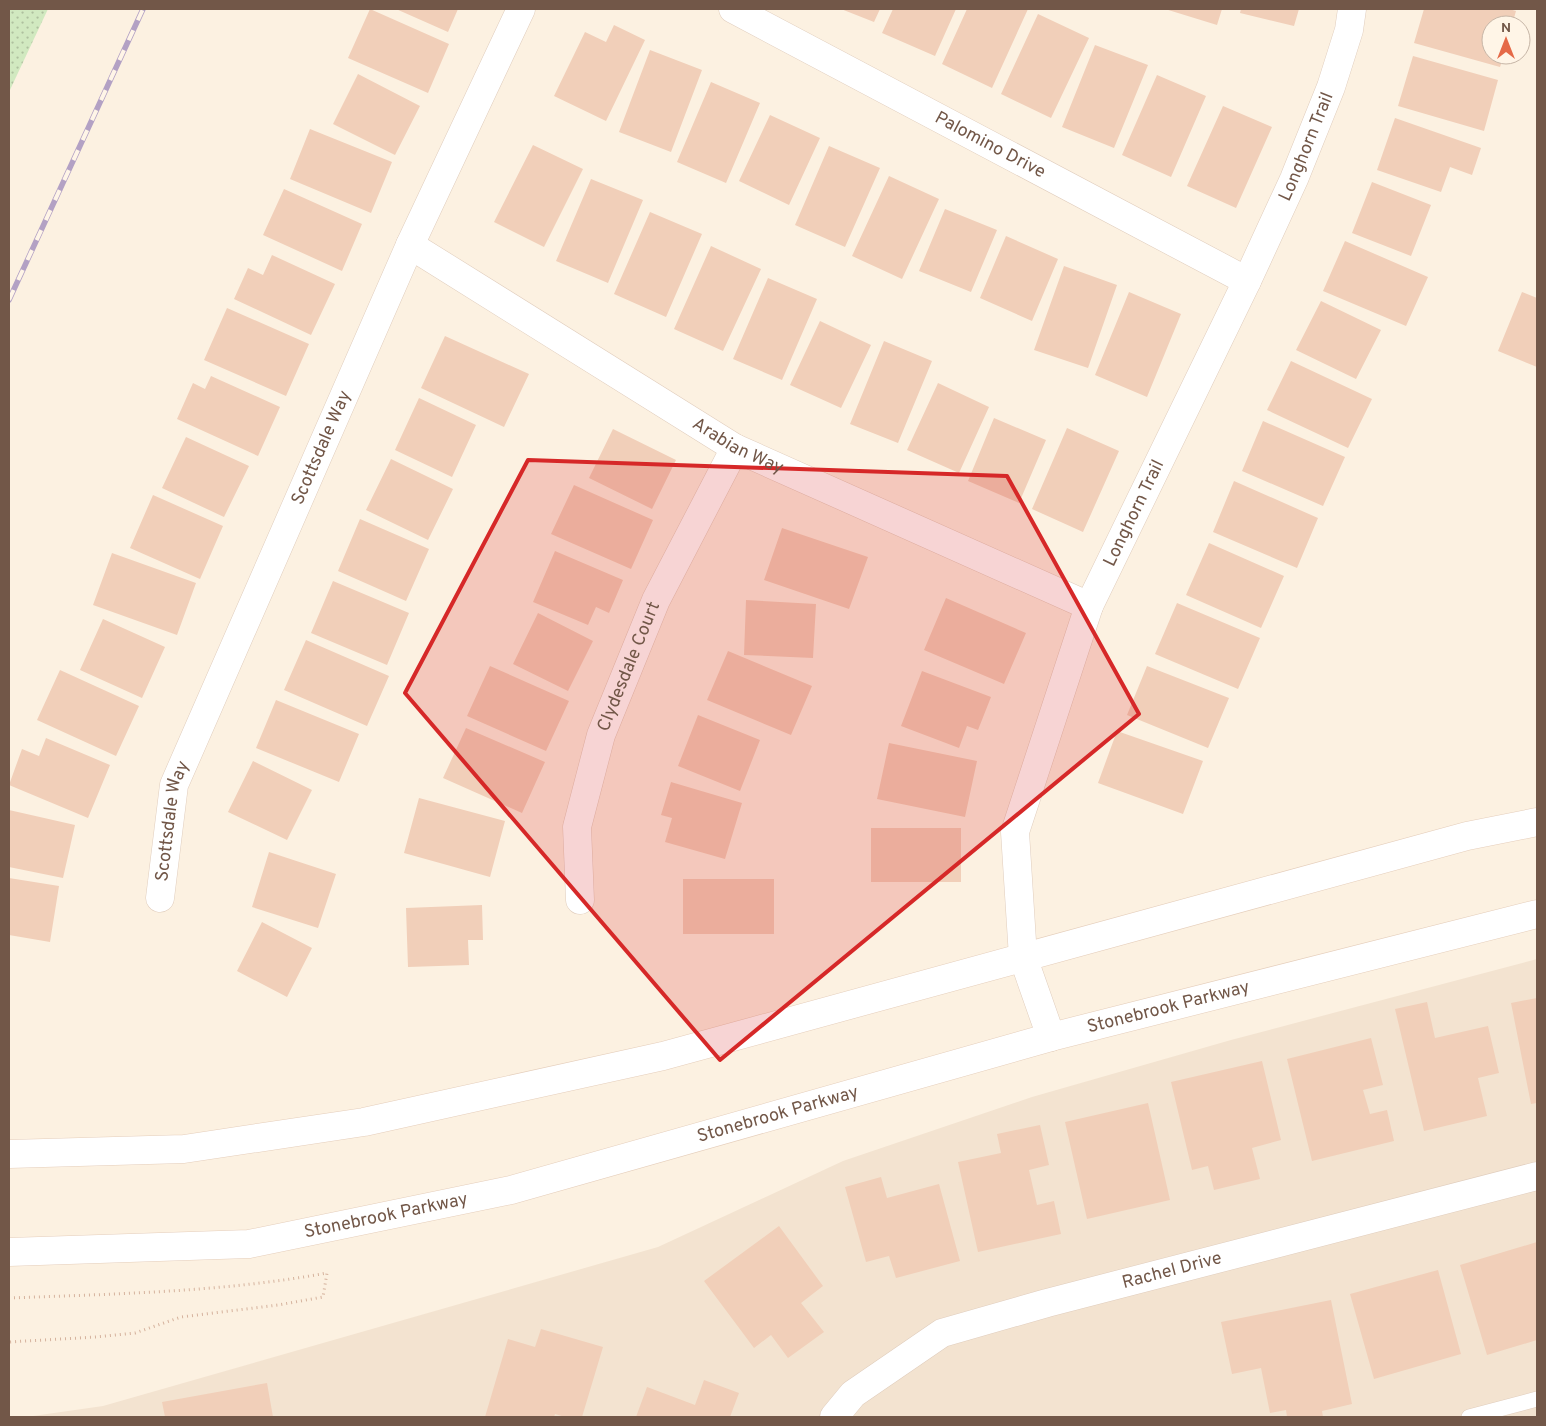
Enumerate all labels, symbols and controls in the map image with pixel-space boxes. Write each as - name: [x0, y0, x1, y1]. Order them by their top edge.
- north arrow: [1481, 15, 1531, 65]
- text: N: [1501, 20, 1511, 37]
- street label: Longhorn Trail: [1274, 89, 1339, 205]
- street label: Palomino Drive: [931, 106, 1050, 184]
- street label: Scottsdale Way: [286, 387, 356, 508]
- street label: Arabian Way: [688, 413, 787, 480]
- street label: Longhorn Trail: [1098, 456, 1170, 570]
- street label: Clydesdale Court: [592, 598, 666, 735]
- street label: Scottsdale Way: [151, 757, 195, 883]
- street label: Stonebrook Parkway: [1085, 976, 1252, 1039]
- street label: Stonebrook Parkway: [695, 1081, 861, 1148]
- street label: Stonebrook Parkway: [302, 1188, 470, 1244]
- street label: Rachel Drive: [1120, 1247, 1224, 1295]

